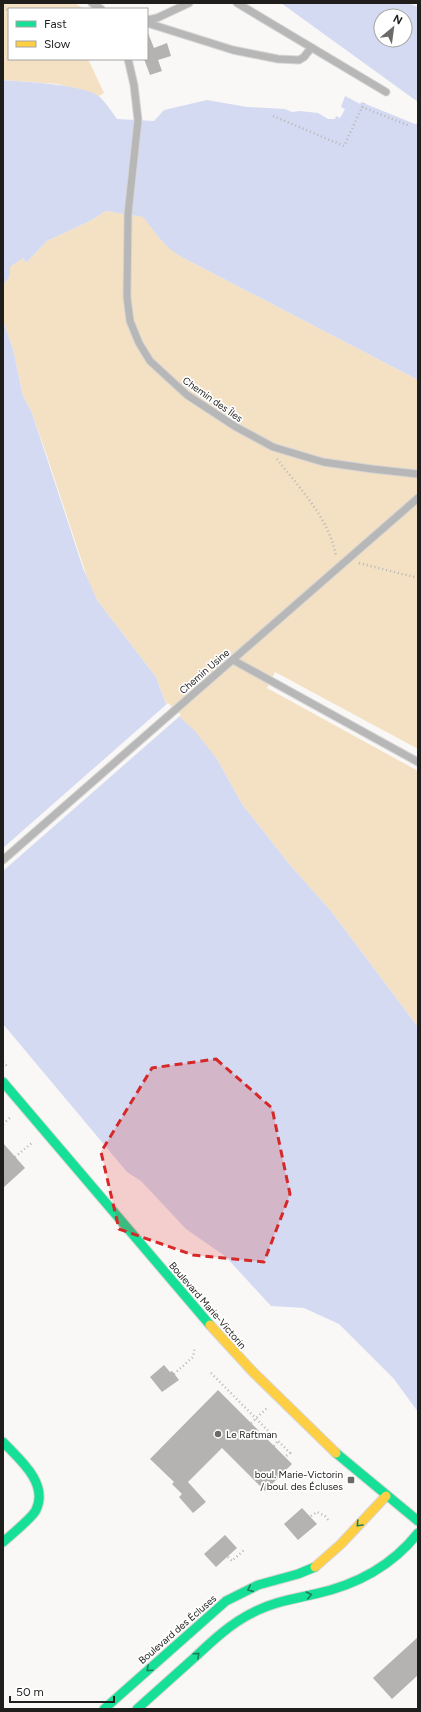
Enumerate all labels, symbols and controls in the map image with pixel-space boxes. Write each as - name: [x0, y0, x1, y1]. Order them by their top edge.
- legend: [8, 8, 148, 60]
- north arrow: [373, 8, 413, 48]
- text: N: [391, 12, 404, 27]
- text: Fast: [44, 17, 67, 31]
- text: Slow: [44, 37, 71, 51]
- street label: Chemin des Îles: [180, 374, 246, 425]
- street label: Chemin Usine: [177, 646, 232, 697]
- street label: Boulevard Marie-Victorin: [166, 1259, 249, 1352]
- place label: Le Raftman: [226, 1428, 278, 1441]
- marker: Le Raftman: [213, 1429, 223, 1439]
- place label: boul. Marie-Victorin / boul. des Écluses: [255, 1468, 343, 1493]
- marker: boul. Marie-Victorin / boul. des Écluses: [346, 1475, 356, 1485]
- one-way arrow: [356, 1519, 364, 1527]
- one-way arrow: [247, 1584, 254, 1592]
- street label: Boulevard des Écluses: [136, 1592, 219, 1667]
- one-way arrow: [306, 1592, 313, 1600]
- one-way arrow: [192, 1652, 200, 1660]
- one-way arrow: [146, 1664, 154, 1671]
- scale bar: [10, 1678, 114, 1704]
- text: 50 m: [16, 1685, 44, 1699]

